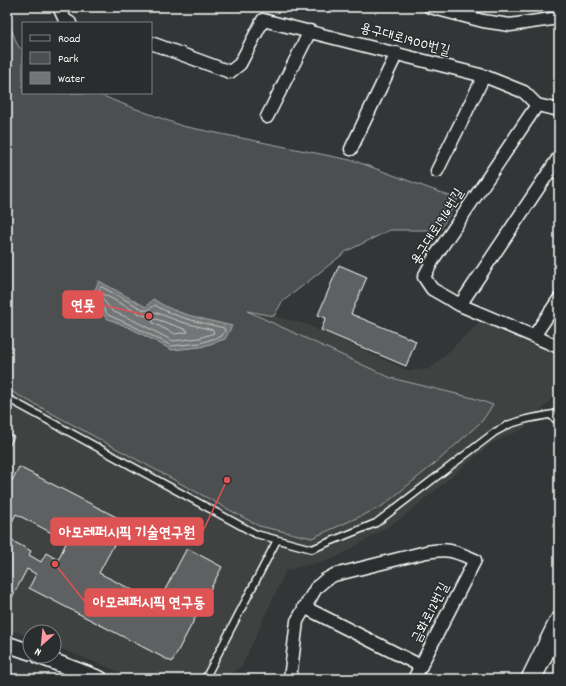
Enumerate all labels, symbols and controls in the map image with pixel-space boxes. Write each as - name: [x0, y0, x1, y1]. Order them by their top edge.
- street label: 용구대로1900번길: [358, 18, 453, 62]
- legend: [22, 22, 152, 94]
- text: Road: [58, 31, 80, 48]
- text: Park: [58, 51, 79, 68]
- text: Water: [58, 71, 85, 88]
- street label: 용구대로1916번길: [406, 184, 470, 269]
- callout: 연못: [63, 291, 103, 318]
- text: 연못: [71, 296, 95, 318]
- callout: 아모레퍼시픽 기술연구원: [51, 518, 203, 545]
- text: 아모레퍼시픽 기술연구원: [58, 523, 195, 545]
- street label: 금화로12번길: [407, 579, 455, 647]
- callout: 아모레퍼시픽 연구동: [85, 589, 213, 616]
- text: 아모레퍼시픽 연구동: [92, 593, 205, 615]
- north arrow: [22, 624, 62, 664]
- text: N: [32, 643, 44, 659]

